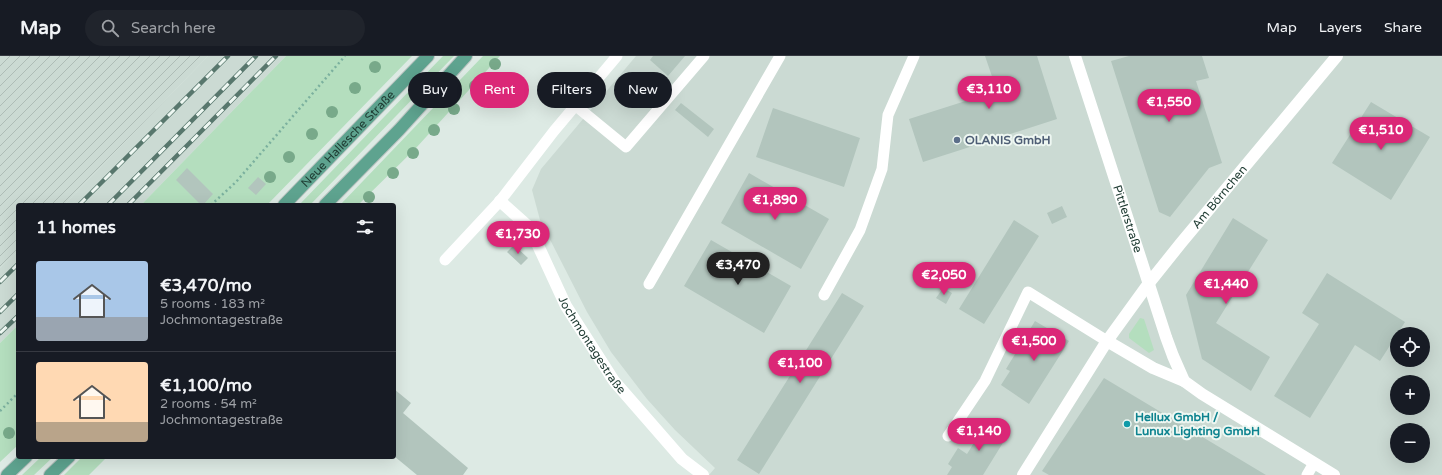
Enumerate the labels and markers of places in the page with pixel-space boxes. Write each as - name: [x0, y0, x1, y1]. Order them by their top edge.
- pin: €3,110: [956, 76, 1022, 110]
- pin: €1,550: [1136, 89, 1202, 123]
- pin: €1,510: [1348, 117, 1414, 151]
- place label: OLANIS GmbH: [965, 133, 1051, 147]
- marker: OLANIS GmbH: [952, 135, 962, 145]
- pin: €1,890: [742, 187, 808, 221]
- pin: €1,730: [485, 221, 551, 255]
- pin: €3,470: [705, 252, 771, 286]
- pin: €2,050: [911, 262, 977, 296]
- pin: €1,440: [1193, 271, 1259, 305]
- pin: €1,500: [1001, 328, 1067, 362]
- pin: €1,100: [767, 350, 833, 384]
- place label: Hellux GmbH / Lunux Lighting GmbH: [1135, 410, 1260, 439]
- pin: €1,140: [946, 418, 1012, 452]
- marker: Hellux GmbH / Lunux Lighting GmbH: [1122, 419, 1132, 429]

